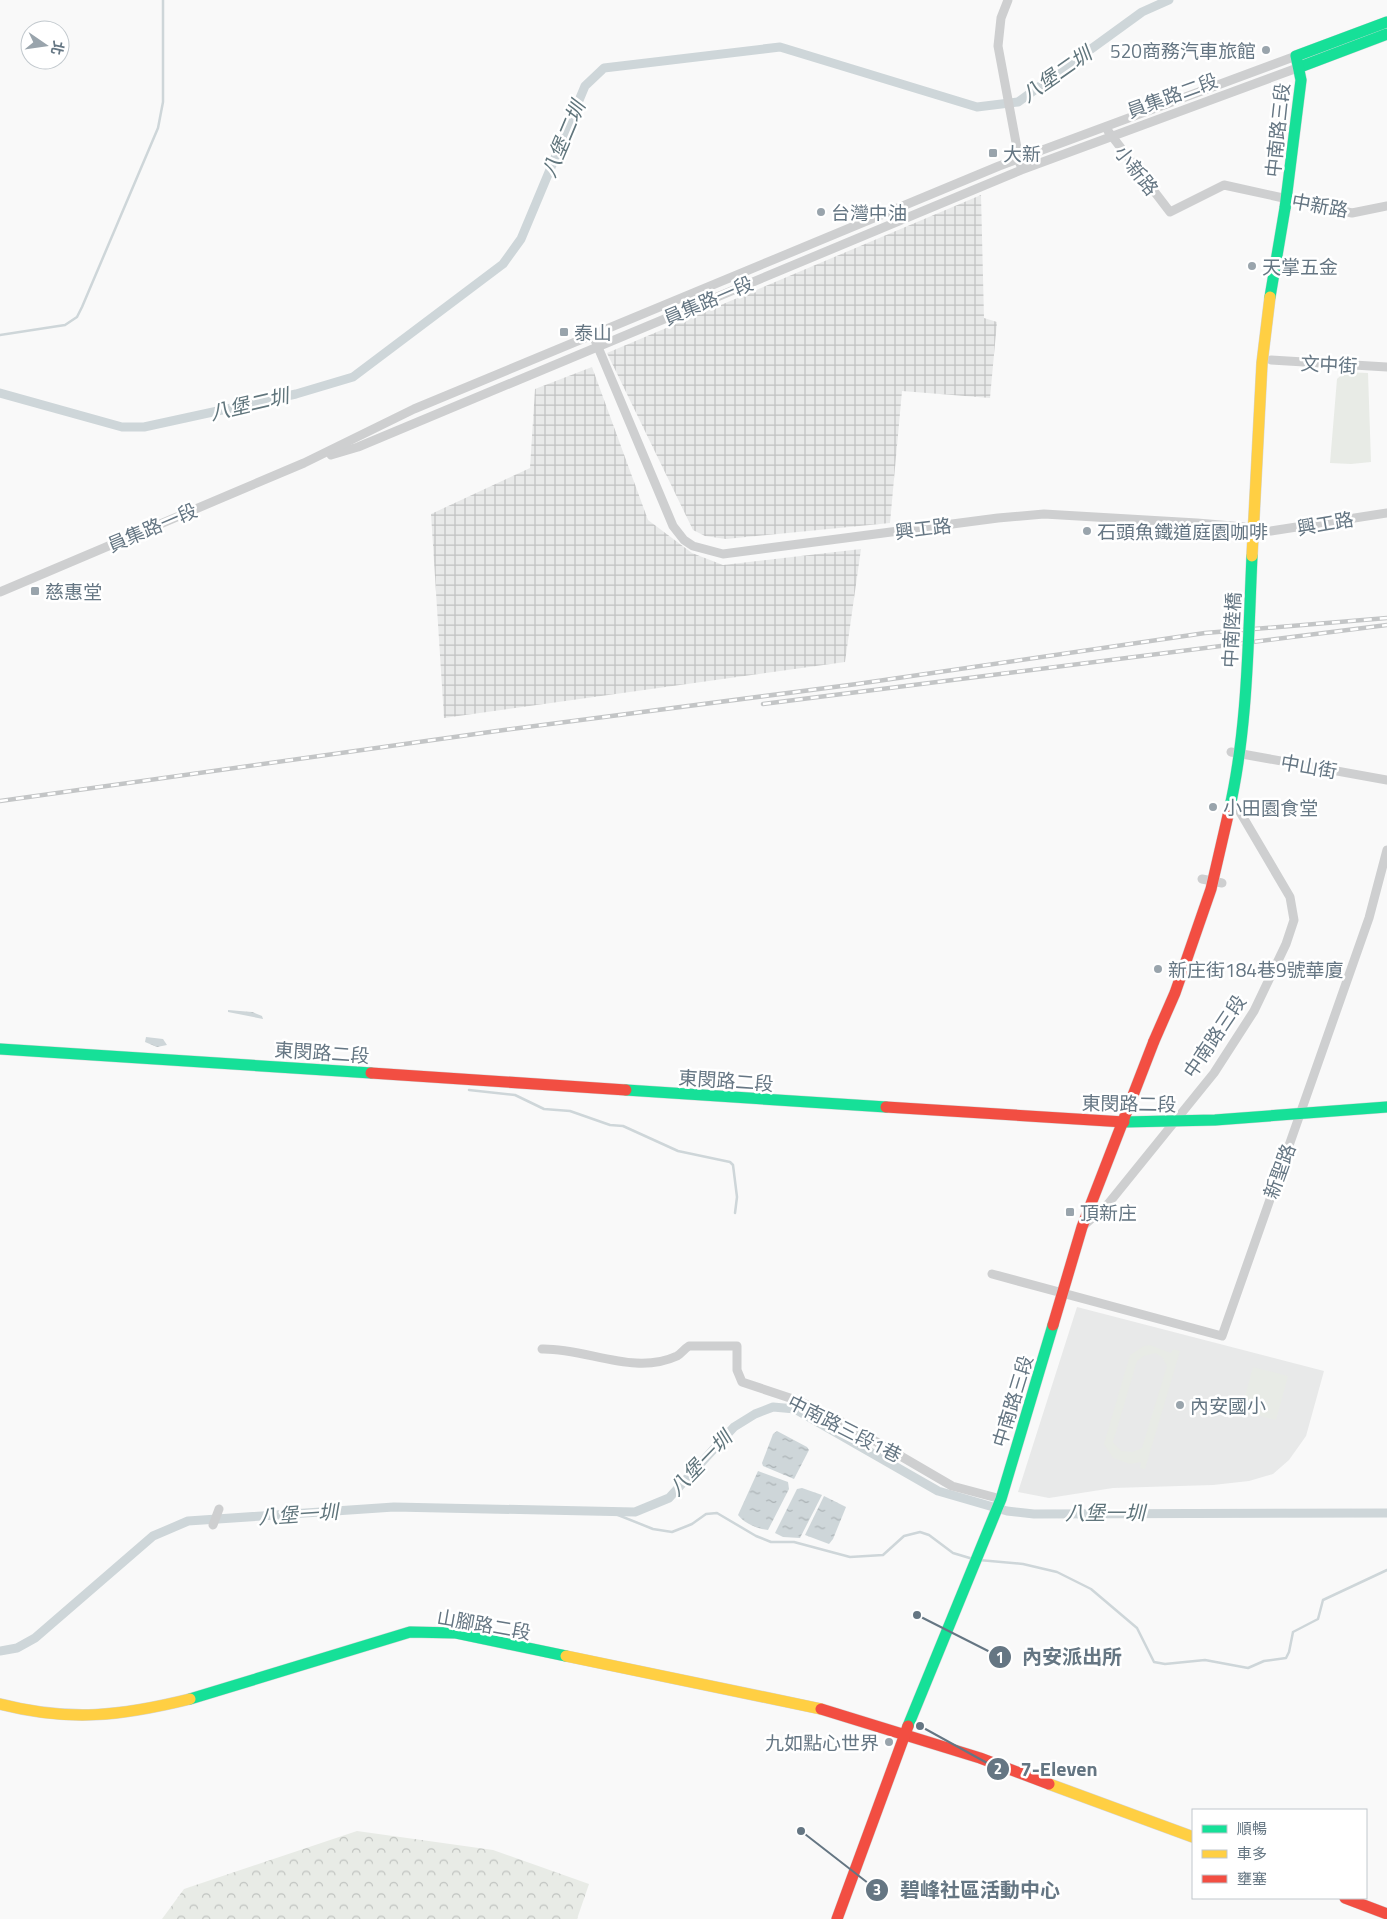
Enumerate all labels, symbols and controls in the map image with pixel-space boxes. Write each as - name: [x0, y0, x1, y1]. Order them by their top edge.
- north arrow: [20, 20, 70, 70]
- place label: 520商務汽車旅館: [1110, 36, 1256, 65]
- water label: 八堡二圳: [1014, 37, 1100, 110]
- text: 北: [46, 39, 70, 57]
- marker: 520商務汽車旅館: [1260, 44, 1272, 56]
- street label: 員集路二段: [1122, 65, 1222, 125]
- street label: 中南路三段: [1258, 81, 1296, 179]
- water label: 八堡二圳: [533, 93, 594, 182]
- place label: 大新: [1003, 139, 1041, 168]
- street label: 小新路: [1108, 139, 1166, 201]
- marker: 大新: [987, 147, 999, 159]
- street label: 中新路: [1289, 186, 1351, 224]
- place label: 台灣中油: [831, 198, 907, 227]
- marker: 台灣中油: [815, 206, 827, 218]
- place label: 天掌五金: [1262, 252, 1338, 281]
- marker: 天掌五金: [1246, 260, 1258, 272]
- street label: 員集路一段: [659, 268, 757, 332]
- place label: 泰山: [574, 318, 612, 347]
- marker: 泰山: [558, 326, 570, 338]
- street label: 文中街: [1300, 348, 1358, 380]
- water label: 八堡二圳: [207, 379, 294, 428]
- street label: 員集路一段: [103, 495, 201, 559]
- street label: 興工路: [1294, 504, 1356, 542]
- street label: 興工路: [893, 510, 953, 546]
- place label: 石頭魚鐵道庭園咖啡: [1097, 517, 1268, 546]
- marker: 石頭魚鐵道庭園咖啡: [1081, 525, 1093, 537]
- place label: 慈惠堂: [45, 577, 102, 606]
- marker: 慈惠堂: [29, 585, 41, 597]
- street label: 中南陸橋: [1215, 591, 1247, 669]
- street label: 中山街: [1278, 747, 1340, 785]
- place label: 小田園食堂: [1223, 793, 1318, 822]
- marker: 小田園食堂: [1207, 801, 1219, 813]
- place label: 新庄街184巷9號華廈: [1168, 955, 1344, 984]
- marker: 新庄街184巷9號華廈: [1152, 963, 1164, 975]
- street label: 中南路三段: [1175, 989, 1253, 1083]
- street label: 東閔路二段: [274, 1034, 370, 1070]
- street label: 東閔路二段: [678, 1062, 774, 1098]
- street label: 東閔路二段: [1081, 1088, 1177, 1118]
- street label: 新聖路: [1256, 1139, 1302, 1203]
- place label: 頂新庄: [1080, 1198, 1137, 1227]
- marker: 頂新庄: [1064, 1206, 1076, 1218]
- street label: 中南路三段: [984, 1351, 1040, 1451]
- street label: 中南路三段1巷: [783, 1387, 907, 1469]
- place label: 內安國小: [1190, 1391, 1266, 1420]
- marker: 內安國小: [1174, 1399, 1186, 1411]
- water label: 八堡一圳: [661, 1421, 741, 1503]
- water label: 八堡一圳: [257, 1496, 342, 1532]
- water label: 八堡一圳: [1065, 1497, 1148, 1528]
- street label: 山腳路二段: [435, 1601, 533, 1647]
- callout: 內安派出所: [987, 1640, 1132, 1675]
- text: 內安派出所: [1022, 1641, 1122, 1672]
- text: 1: [996, 1646, 1004, 1669]
- place label: 九如點心世界: [765, 1728, 879, 1757]
- marker: 九如點心世界: [883, 1736, 895, 1748]
- callout: 7-Eleven: [986, 1752, 1108, 1787]
- text: 7-Eleven: [1021, 1753, 1098, 1784]
- text: 2: [994, 1757, 1002, 1780]
- legend: [1192, 1809, 1367, 1899]
- text: 順暢: [1237, 1817, 1267, 1840]
- text: 車多: [1237, 1842, 1267, 1865]
- text: 壅塞: [1237, 1867, 1267, 1890]
- callout: 碧峰社區活動中心: [865, 1872, 1070, 1907]
- text: 碧峰社區活動中心: [900, 1874, 1060, 1905]
- text: 3: [873, 1878, 881, 1901]

